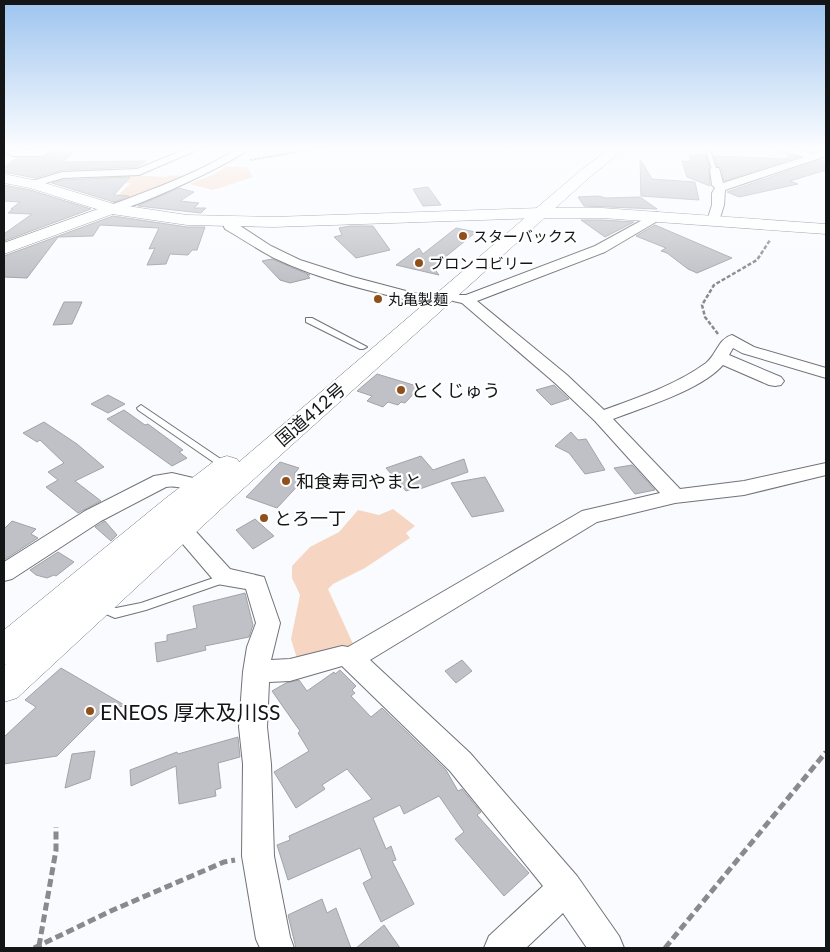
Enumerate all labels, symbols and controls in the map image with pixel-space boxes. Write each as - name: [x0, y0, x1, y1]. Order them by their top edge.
- place label: スターバックス: [473, 227, 577, 245]
- marker: スターバックス: [457, 230, 469, 242]
- place label: ブロンコビリー: [429, 254, 534, 272]
- marker: ブロンコビリー: [413, 257, 425, 269]
- place label: 丸亀製麺: [388, 290, 448, 308]
- marker: 丸亀製麺: [372, 293, 384, 305]
- street label: 国道412号: [271, 378, 349, 450]
- place label: とくじゅう: [411, 379, 500, 401]
- marker: とくじゅう: [395, 384, 407, 396]
- place label: 和食寿司やまと: [296, 470, 422, 492]
- marker: 和食寿司やまと: [280, 475, 292, 487]
- place label: とろ一丁: [274, 507, 346, 529]
- marker: とろ一丁: [258, 512, 270, 524]
- place label: ENEOS 厚木及川SS: [100, 699, 280, 724]
- marker: ENEOS 厚木及川SS: [84, 705, 96, 717]

